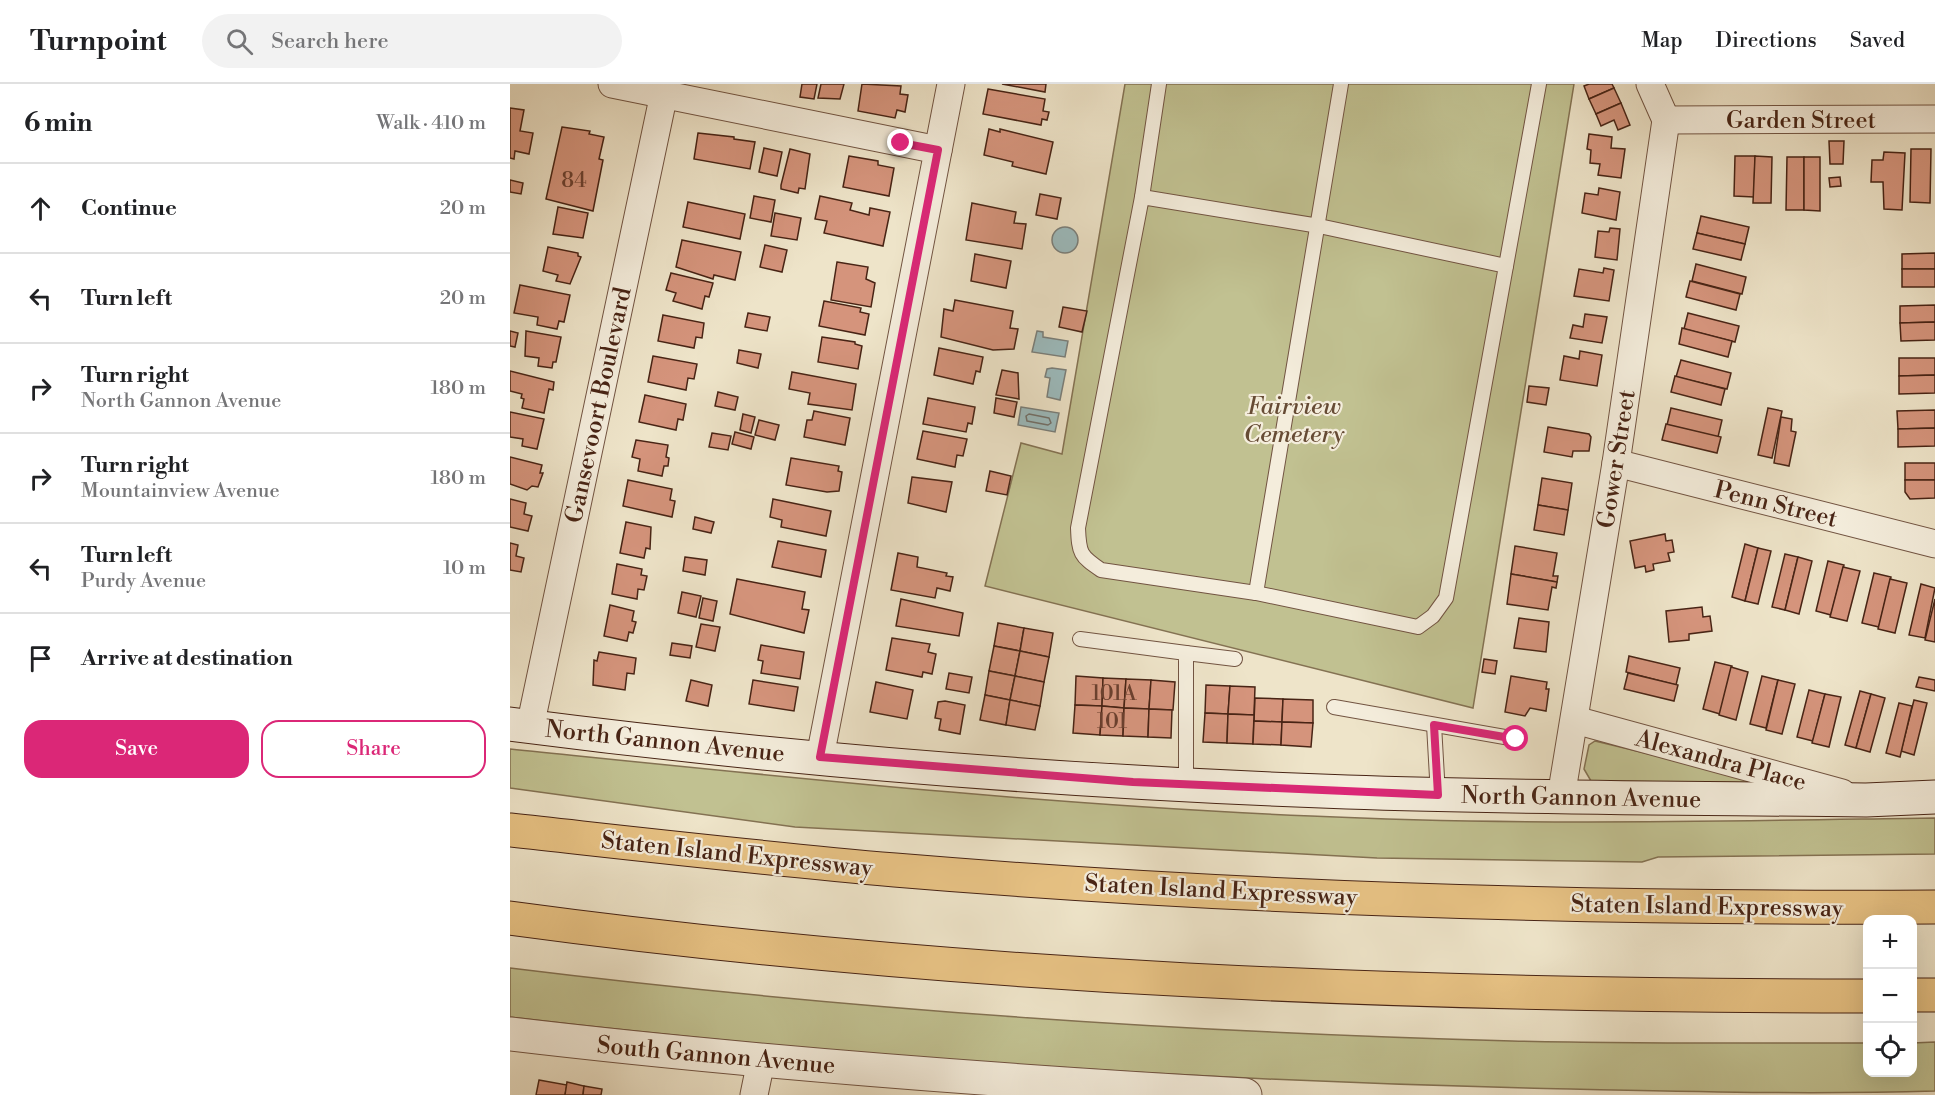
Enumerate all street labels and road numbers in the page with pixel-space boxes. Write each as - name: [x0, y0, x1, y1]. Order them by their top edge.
- street label: Garden Street: [1726, 106, 1877, 136]
- street label: Gansevoort Boulevard: [559, 284, 639, 526]
- street label: Gower Street: [1591, 387, 1643, 531]
- street label: Penn Street: [1711, 475, 1841, 535]
- street label: North Gannon Avenue: [544, 715, 786, 769]
- street label: Alexandra Place: [1631, 723, 1809, 798]
- street label: North Gannon Avenue: [1461, 781, 1701, 815]
- street label: Staten Island Expressway: [600, 826, 874, 884]
- street label: Staten Island Expressway: [1084, 869, 1358, 913]
- street label: Staten Island Expressway: [1570, 890, 1844, 924]
- street label: South Gannon Avenue: [595, 1031, 836, 1081]

